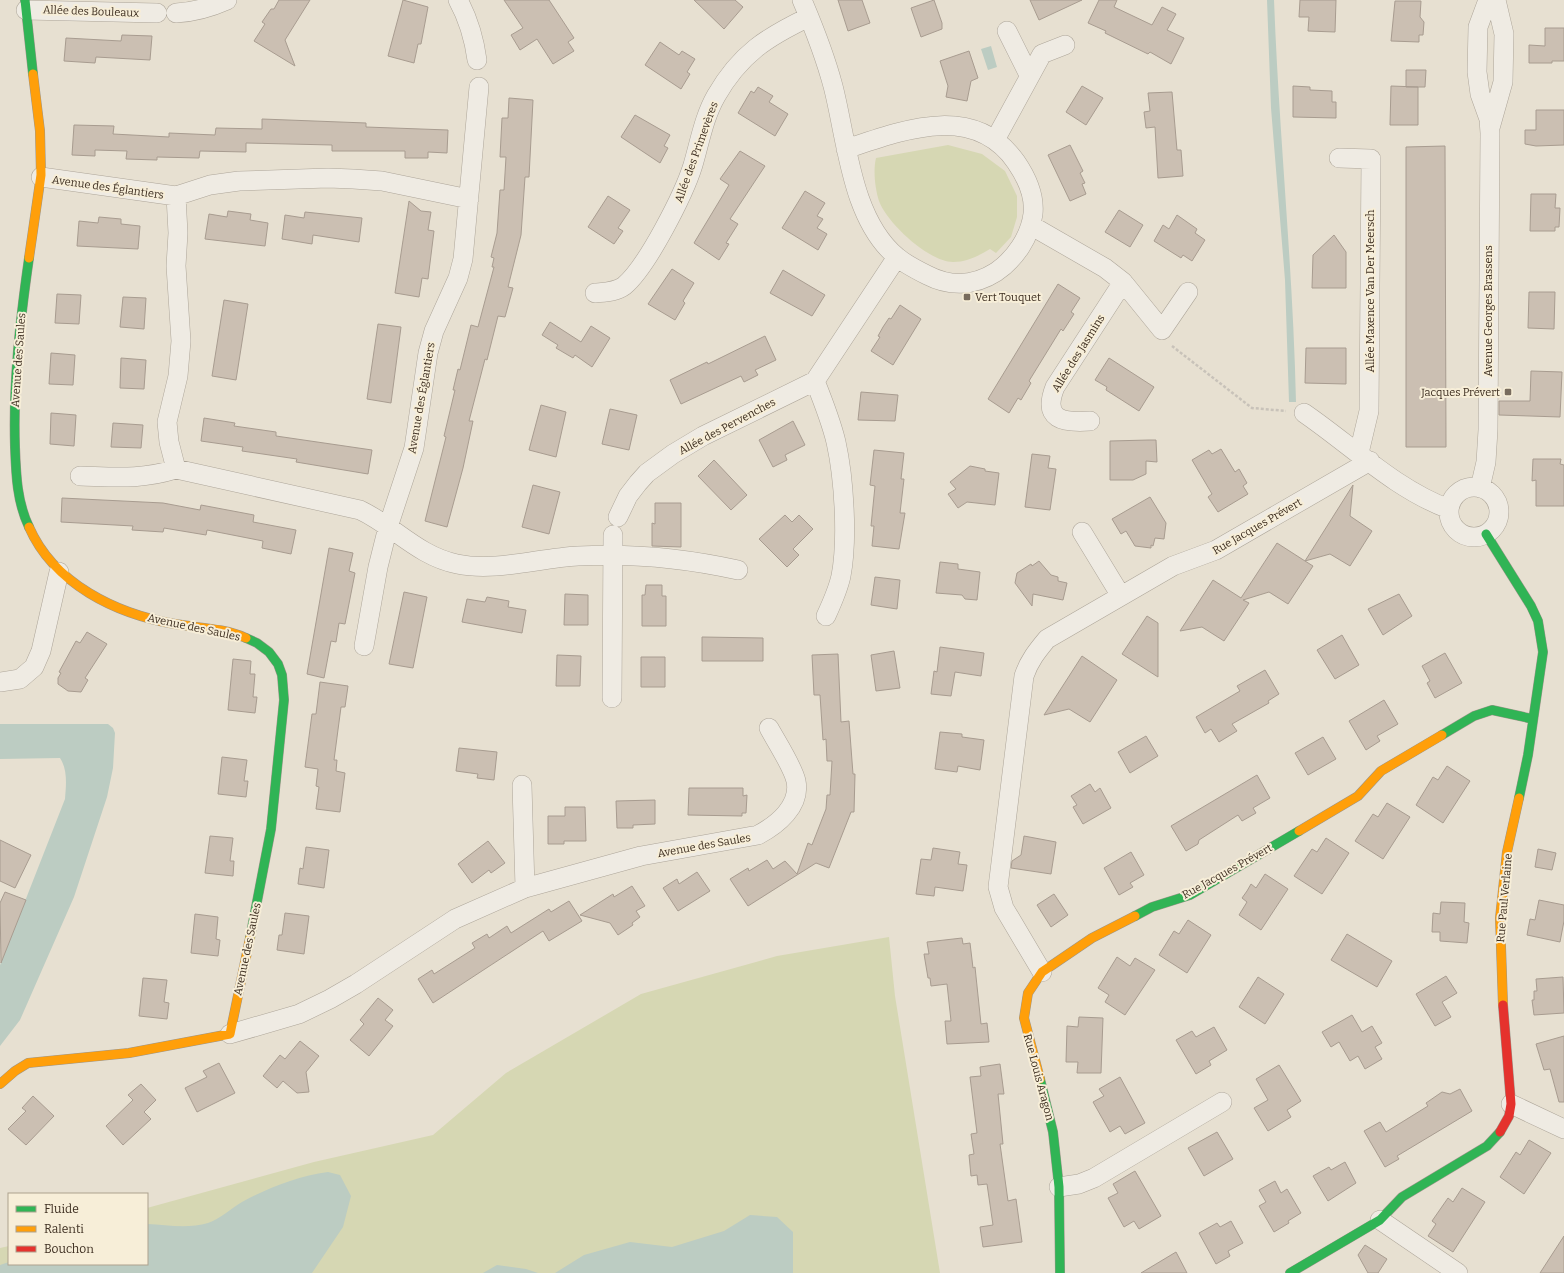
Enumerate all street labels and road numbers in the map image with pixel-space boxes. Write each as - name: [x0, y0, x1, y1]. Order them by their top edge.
- street label: Allée des Bouleaux: [43, 3, 139, 20]
- street label: Allée des Primevères: [672, 100, 721, 204]
- street label: Avenue des Églantiers: [51, 172, 165, 202]
- street label: Allée Maxence Van Der Meersch: [1364, 209, 1377, 372]
- street label: Avenue Georges Brassens: [1482, 245, 1495, 377]
- street label: Avenue des Saules: [9, 312, 28, 408]
- street label: Allée des Jasmins: [1049, 312, 1107, 394]
- street label: Avenue des Églantiers: [404, 341, 438, 455]
- street label: Allée des Pervenches: [677, 395, 778, 457]
- street label: Rue Jacques Prévert: [1210, 496, 1304, 557]
- street label: Avenue des Saules: [146, 611, 241, 644]
- street label: Avenue des Saules: [656, 831, 752, 860]
- street label: Rue Jacques Prévert: [1180, 841, 1275, 902]
- street label: Rue Paul Verlaine: [1494, 853, 1515, 943]
- street label: Avenue des Saules: [231, 902, 264, 997]
- street label: Rue Louis Aragon: [1021, 1032, 1056, 1122]

